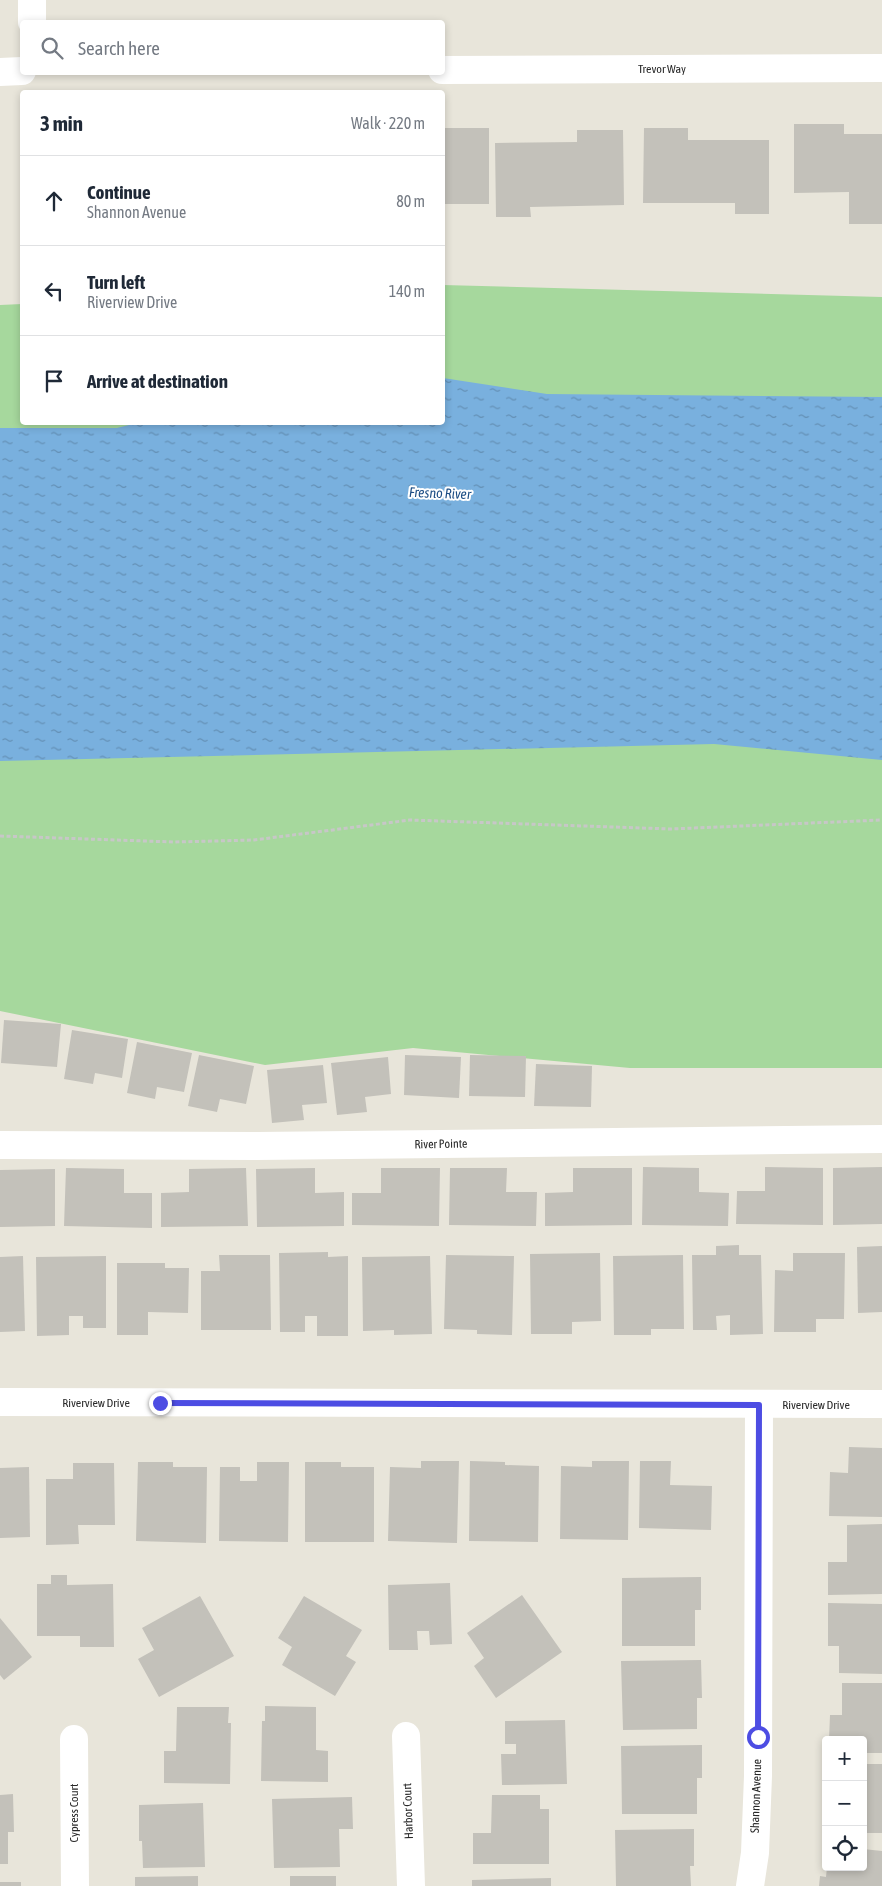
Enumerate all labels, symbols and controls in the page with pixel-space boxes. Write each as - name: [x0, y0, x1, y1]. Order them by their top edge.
- search box: [20, 20, 445, 75]
- icon: search: [38, 34, 66, 62]
- text: Search here: [78, 37, 160, 59]
- street label: Trevor Way: [638, 62, 686, 76]
- text: 3 min: [40, 111, 83, 135]
- text: Walk · 220 m: [351, 114, 425, 132]
- text: Continue: [87, 181, 151, 203]
- icon: ahead: [40, 187, 68, 215]
- text: 80 m: [396, 192, 425, 210]
- text: Shannon Avenue: [87, 203, 186, 221]
- text: Turn left: [87, 271, 145, 293]
- icon: left: [40, 277, 68, 305]
- text: 140 m: [389, 282, 425, 300]
- text: Riverview Drive: [87, 293, 177, 311]
- icon: arrive: [40, 367, 68, 395]
- text: Arrive at destination: [87, 370, 228, 392]
- water label: Fresno River: [409, 484, 472, 502]
- street label: River Pointe: [414, 1137, 468, 1151]
- route end: [149, 1392, 172, 1415]
- street label: Riverview Drive: [62, 1396, 130, 1410]
- street label: Riverview Drive: [782, 1398, 850, 1412]
- route start: [747, 1726, 770, 1749]
- map controls: [822, 1736, 867, 1871]
- button: +: [822, 1736, 867, 1781]
- street label: Shannon Avenue: [748, 1759, 764, 1833]
- button: −: [822, 1781, 867, 1826]
- street label: Harbor Court: [400, 1782, 416, 1839]
- street label: Cypress Court: [67, 1783, 81, 1842]
- button: locate: [822, 1826, 867, 1871]

